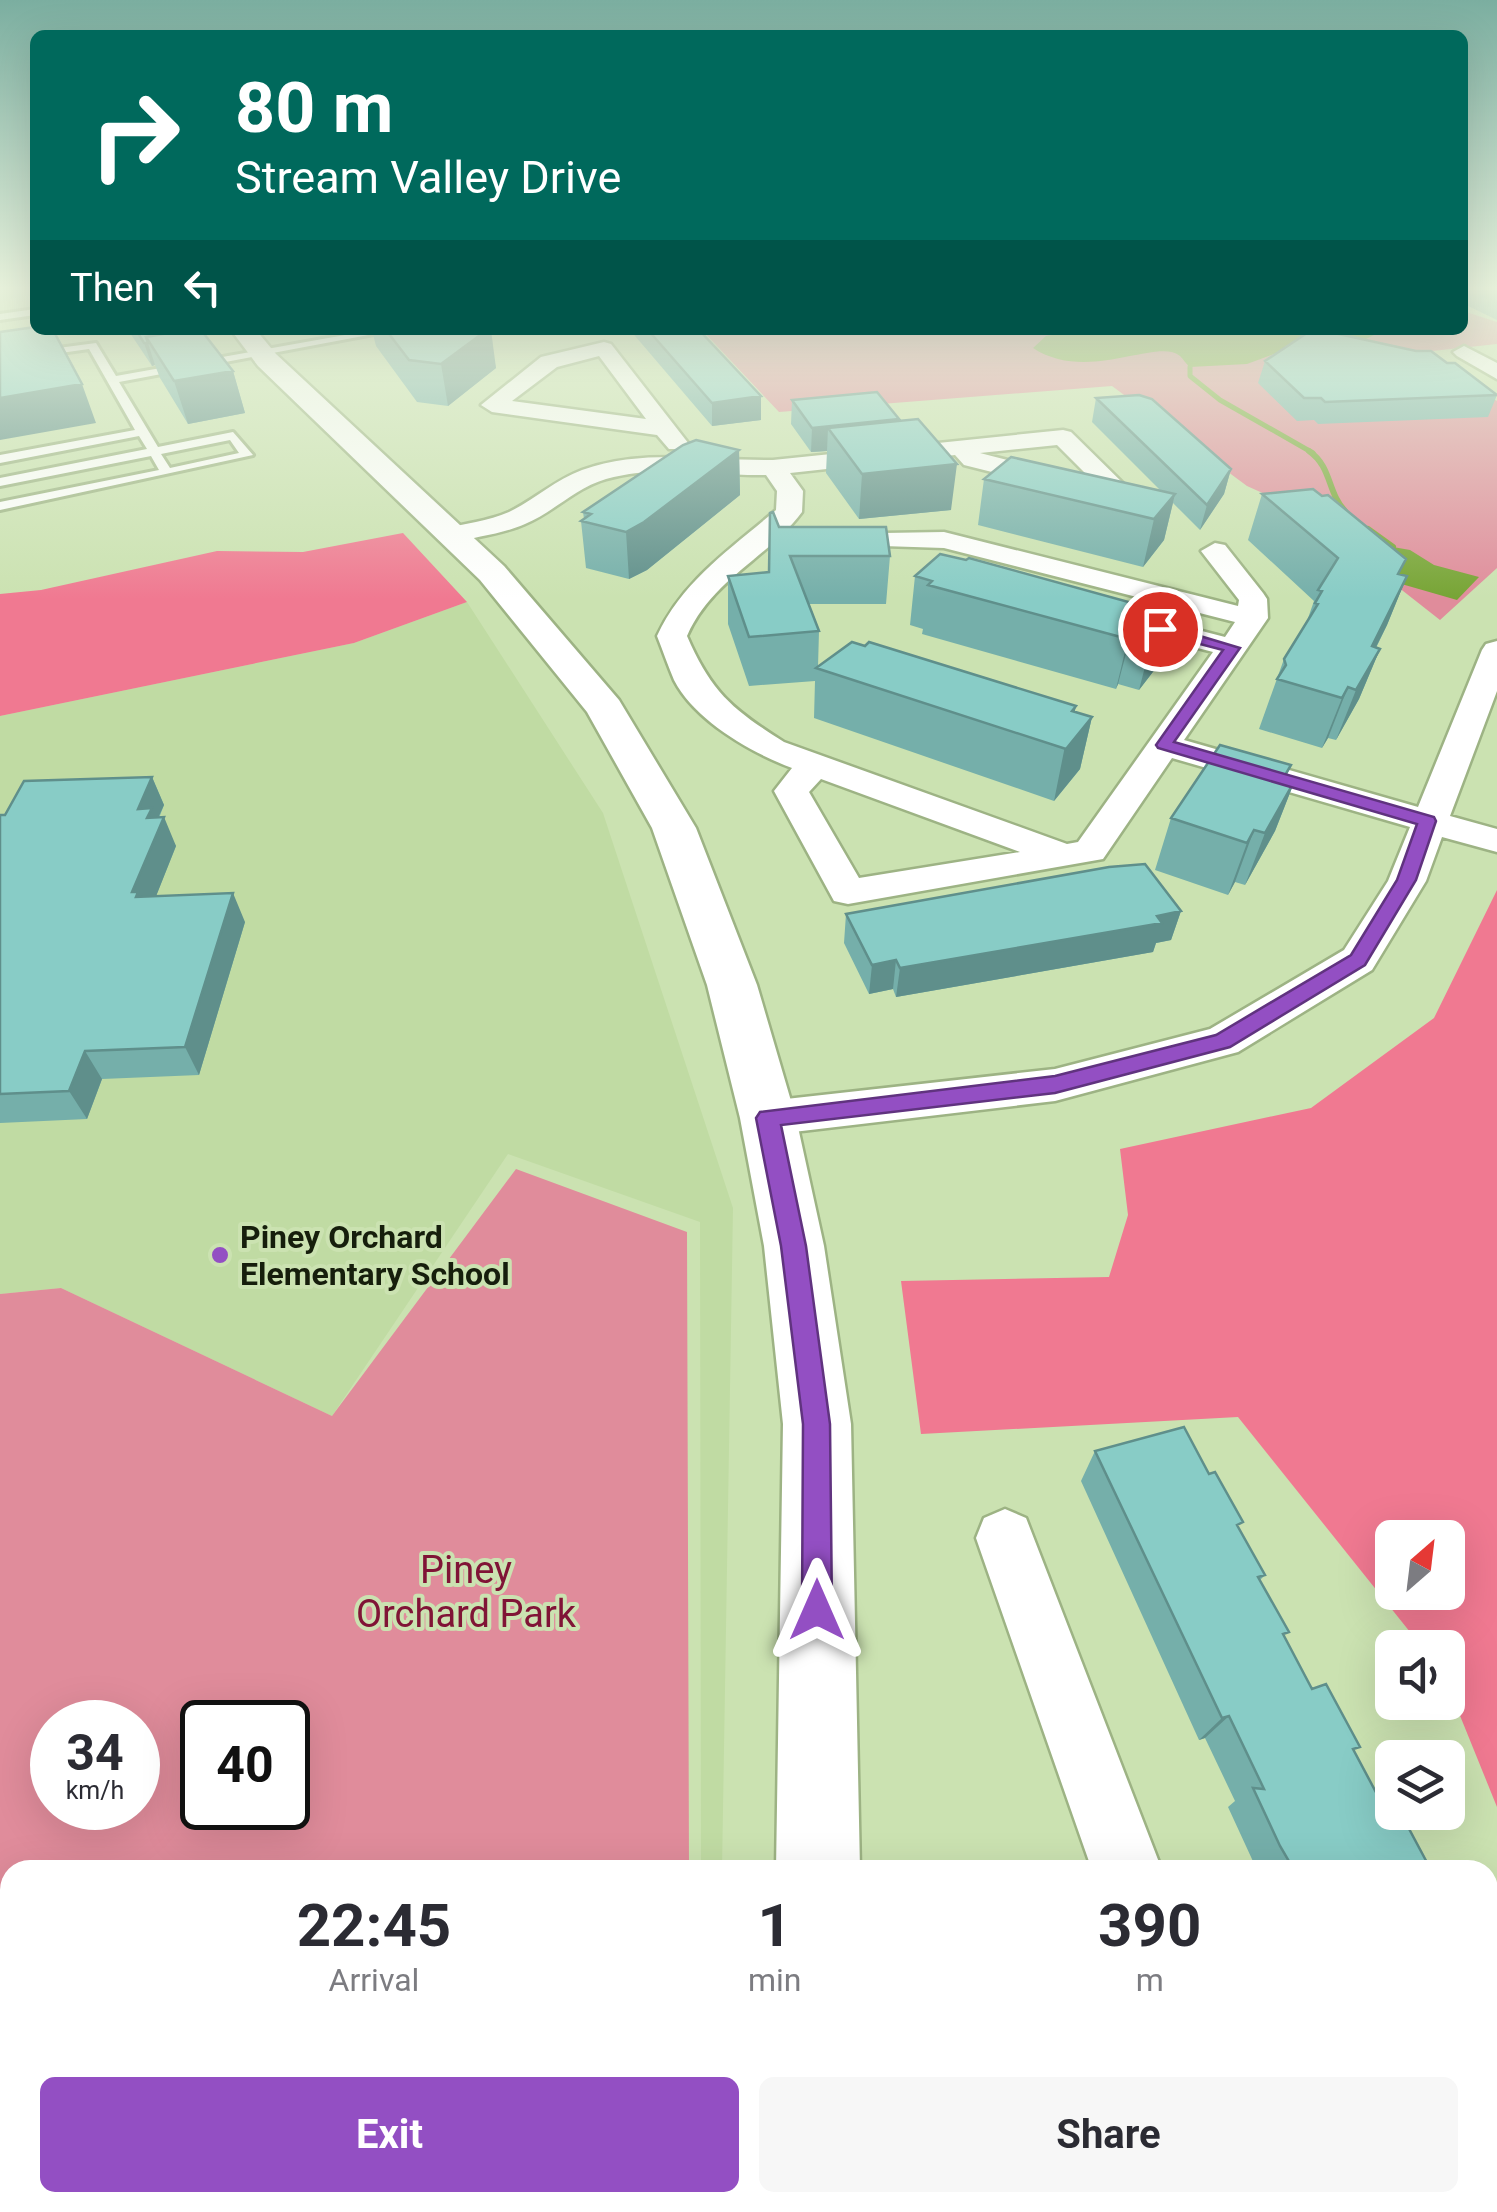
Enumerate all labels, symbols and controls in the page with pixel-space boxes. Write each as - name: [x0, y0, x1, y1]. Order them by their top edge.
- text: 80 m: [235, 67, 393, 149]
- icon: right: [70, 70, 200, 200]
- text: Stream Valley Drive: [235, 151, 621, 204]
- icon: left: [175, 260, 230, 315]
- text: Then: [70, 266, 155, 310]
- pin: [1118, 587, 1203, 672]
- icon: arrive: [1133, 602, 1188, 657]
- place label: Piney Orchard Elementary School: [240, 1218, 510, 1293]
- marker: Piney Orchard Elementary School: [209, 1244, 231, 1266]
- north arrow: [1375, 1520, 1465, 1610]
- map controls: [1375, 1520, 1465, 1830]
- park label: Piney Orchard Park: [356, 1548, 577, 1636]
- position arrow: [765, 1558, 869, 1662]
- button: sound: [1375, 1630, 1465, 1720]
- speed limit sign: 40: [180, 1700, 310, 1830]
- text: 34: [66, 1724, 124, 1782]
- button: layers: [1375, 1740, 1465, 1830]
- text: km/h: [66, 1776, 124, 1805]
- text: 22:45: [297, 1890, 451, 1961]
- text: 1: [757, 1890, 792, 1961]
- text: 390: [1098, 1890, 1201, 1961]
- text: Arrival: [329, 1961, 419, 1999]
- text: min: [748, 1961, 801, 1999]
- text: m: [1136, 1961, 1164, 1999]
- button: Exit: [40, 2077, 739, 2192]
- button: Share: [759, 2077, 1458, 2192]

